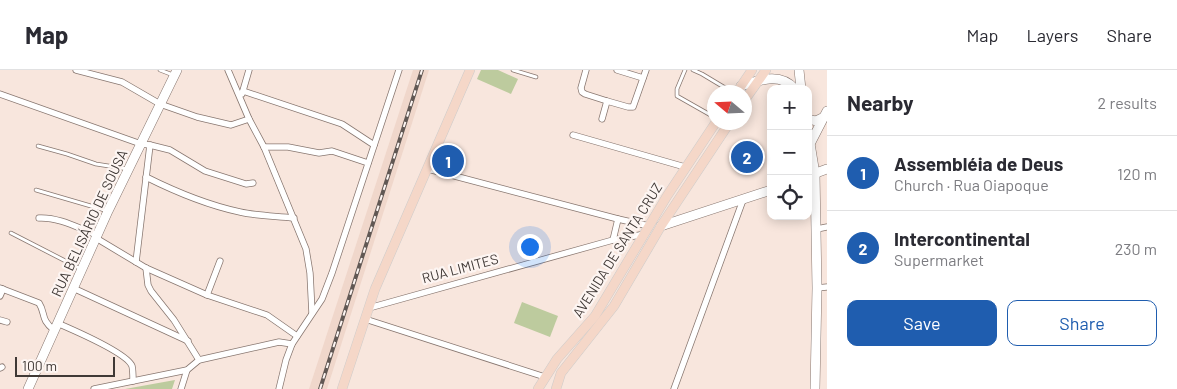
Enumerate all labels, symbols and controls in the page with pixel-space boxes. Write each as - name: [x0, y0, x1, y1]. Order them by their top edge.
- text: Map: [25, 20, 68, 49]
- text: Map: [966, 24, 998, 46]
- text: Layers: [1026, 24, 1079, 46]
- text: Share: [1107, 24, 1152, 46]
- north arrow: [707, 85, 752, 130]
- map controls: [767, 85, 812, 220]
- button: +: [767, 85, 812, 130]
- text: Nearby: [847, 90, 913, 115]
- text: 2 results: [1098, 93, 1157, 112]
- button: −: [767, 130, 812, 175]
- pin: 2: [731, 138, 763, 176]
- pin: 1: [432, 142, 464, 180]
- street label: RUA BELISÁRIO DE SOUSA: [47, 146, 131, 299]
- text: Assembléia de Deus: [894, 152, 1063, 175]
- text: 1: [860, 164, 866, 183]
- text: 120 m: [1117, 164, 1157, 183]
- button: locate: [767, 175, 812, 220]
- text: Church · Rua Oiapoque: [894, 175, 1049, 194]
- street label: AVENIDA DE SANTA CRUZ: [569, 180, 665, 320]
- text: Intercontinental: [894, 227, 1030, 250]
- your location: [517, 234, 543, 260]
- text: 2: [859, 239, 867, 258]
- text: 230 m: [1115, 239, 1157, 258]
- street label: RUA LIMITES: [420, 250, 500, 286]
- text: Supermarket: [894, 250, 984, 269]
- button: Save: [847, 300, 997, 346]
- button: Share: [1007, 300, 1157, 346]
- scale bar: [15, 354, 115, 377]
- text: 100 m: [22, 357, 57, 374]

